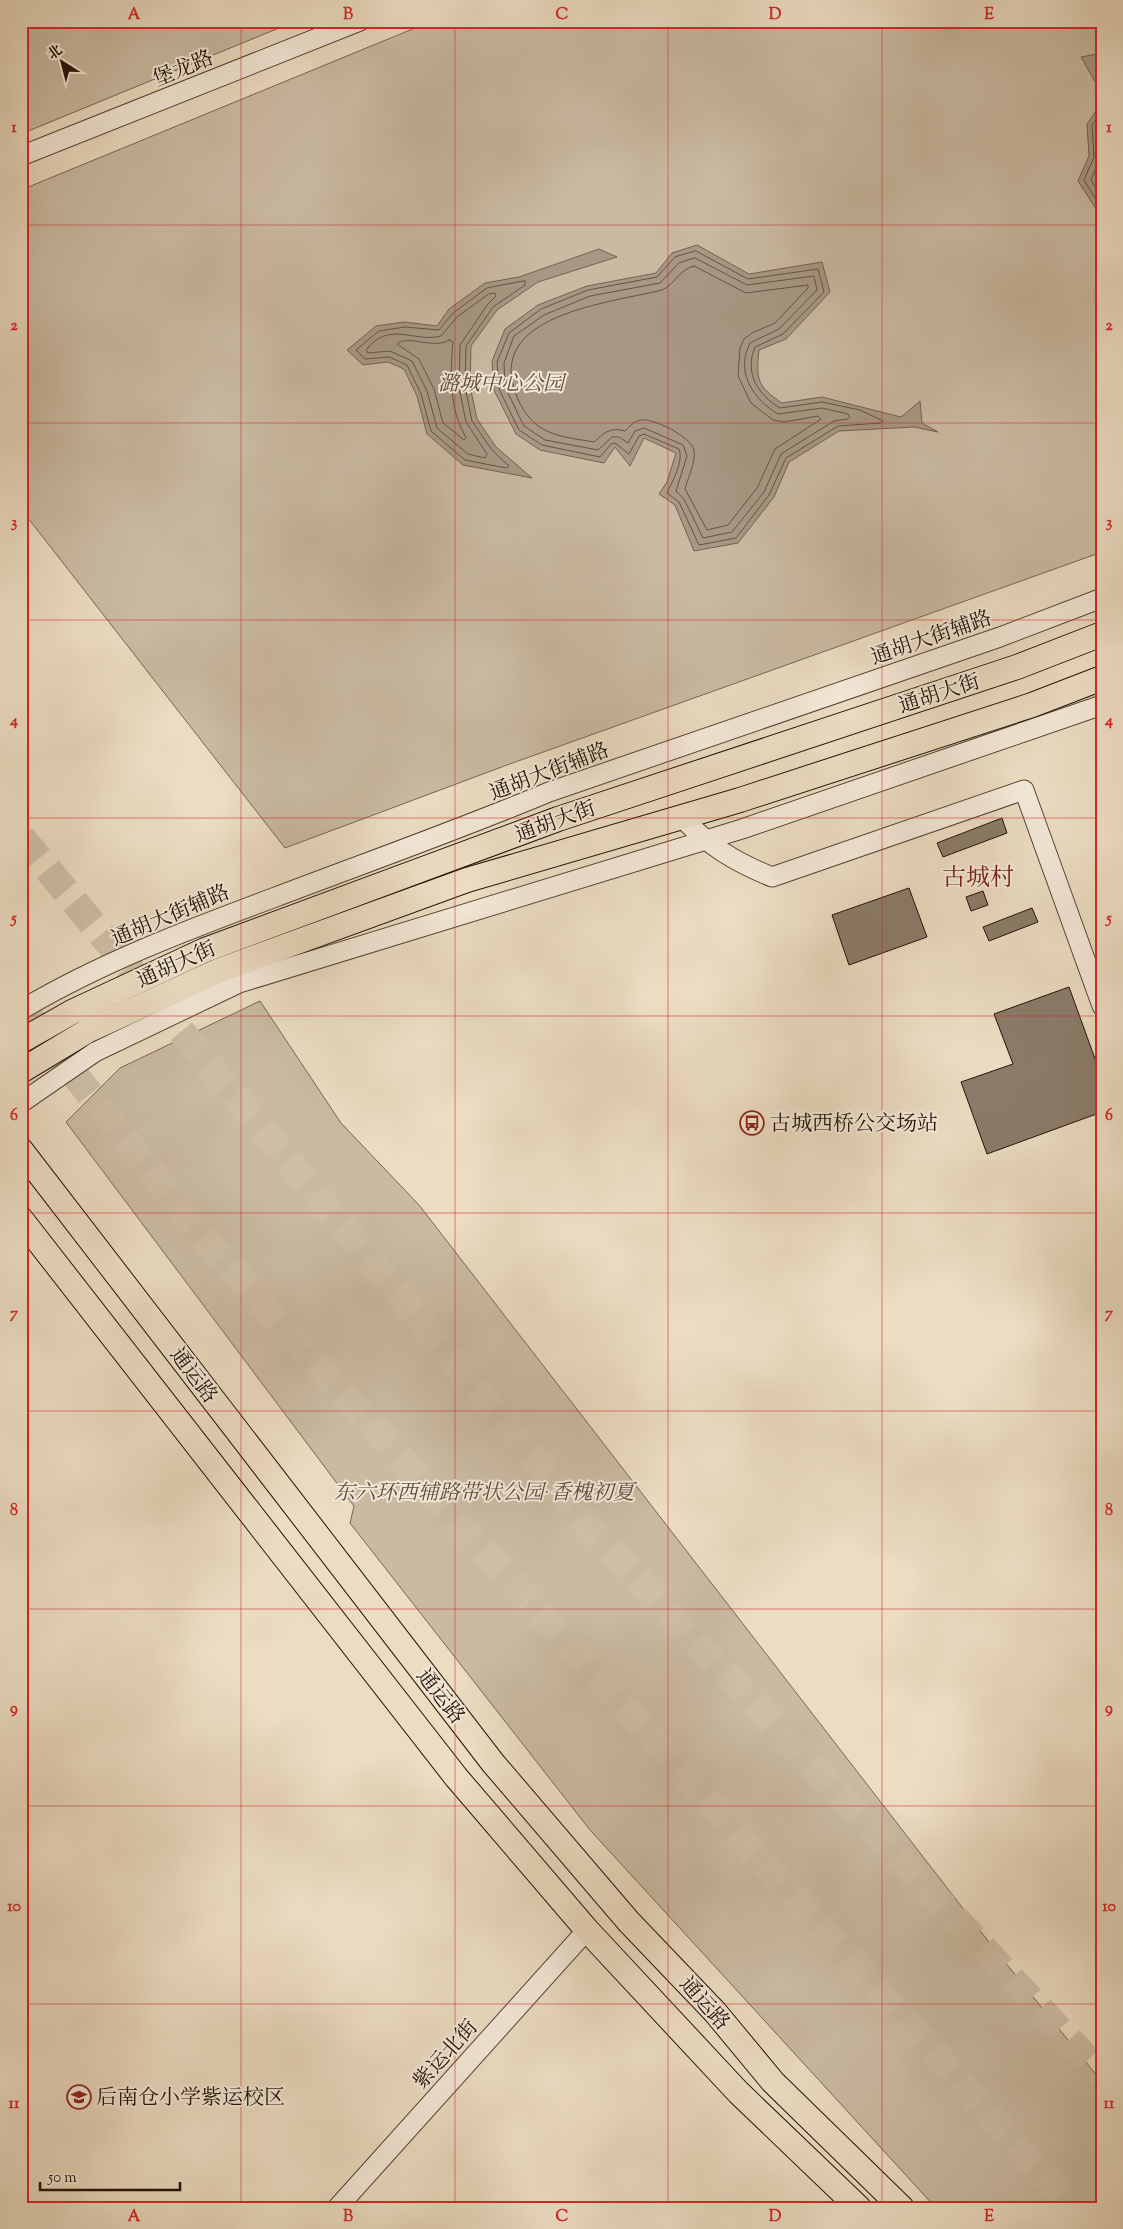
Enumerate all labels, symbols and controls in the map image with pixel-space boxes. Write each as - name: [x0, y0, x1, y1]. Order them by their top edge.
- text: A: [128, 4, 141, 27]
- text: B: [343, 4, 353, 27]
- text: C: [556, 4, 569, 27]
- text: D: [769, 4, 782, 27]
- text: E: [984, 4, 994, 27]
- north arrow: [38, 38, 88, 88]
- text: 北: [44, 41, 67, 65]
- street label: 堡龙路: [149, 44, 219, 96]
- text: 1: [11, 117, 17, 140]
- text: 1: [1106, 117, 1112, 140]
- text: 2: [10, 315, 18, 338]
- text: 2: [1105, 315, 1113, 338]
- park label: 潞城中心公园: [438, 370, 567, 400]
- text: 3: [11, 512, 18, 535]
- text: 3: [1106, 512, 1113, 535]
- street label: 通胡大街辅路: [867, 604, 996, 674]
- street label: 通胡大街: [895, 668, 984, 722]
- text: 4: [9, 710, 18, 733]
- text: 4: [1104, 710, 1113, 733]
- street label: 通胡大街辅路: [486, 736, 614, 809]
- street label: 通胡大街: [511, 794, 600, 851]
- district label: 古城村: [942, 862, 1014, 896]
- street label: 通胡大街辅路: [107, 878, 235, 955]
- text: 5: [9, 908, 17, 931]
- text: 5: [1104, 908, 1112, 931]
- street label: 通胡大街: [132, 935, 221, 997]
- text: 6: [10, 1105, 18, 1128]
- text: 6: [1105, 1105, 1113, 1128]
- bus stop icon: 古城西桥公交场站: [739, 1110, 765, 1136]
- place label: 古城西桥公交场站: [770, 1110, 938, 1140]
- text: 7: [10, 1303, 19, 1326]
- text: 7: [1105, 1303, 1114, 1326]
- street label: 通运路: [161, 1342, 223, 1410]
- park label: 东六环西辅路带状公园·香槐初夏: [334, 1479, 637, 1509]
- text: 8: [10, 1500, 18, 1523]
- text: 8: [1105, 1500, 1113, 1523]
- street label: 通运路: [408, 1663, 471, 1731]
- text: 9: [10, 1698, 18, 1721]
- text: 9: [1105, 1698, 1113, 1721]
- text: 10: [7, 1896, 21, 1919]
- text: 10: [1102, 1896, 1116, 1919]
- street label: 通运路: [671, 1971, 736, 2038]
- street label: 紫运北街: [407, 2014, 486, 2097]
- school or university icon: 后南仓小学紫运校区: [66, 2084, 92, 2110]
- place label: 后南仓小学紫运校区: [96, 2084, 285, 2114]
- text: 11: [9, 2093, 20, 2116]
- text: 11: [1104, 2093, 1115, 2116]
- scale bar: [40, 2159, 180, 2191]
- text: 50 m: [47, 2168, 77, 2189]
- text: A: [128, 2206, 141, 2229]
- text: B: [343, 2206, 353, 2229]
- text: C: [556, 2206, 569, 2229]
- text: D: [769, 2206, 782, 2229]
- text: E: [984, 2206, 994, 2229]

